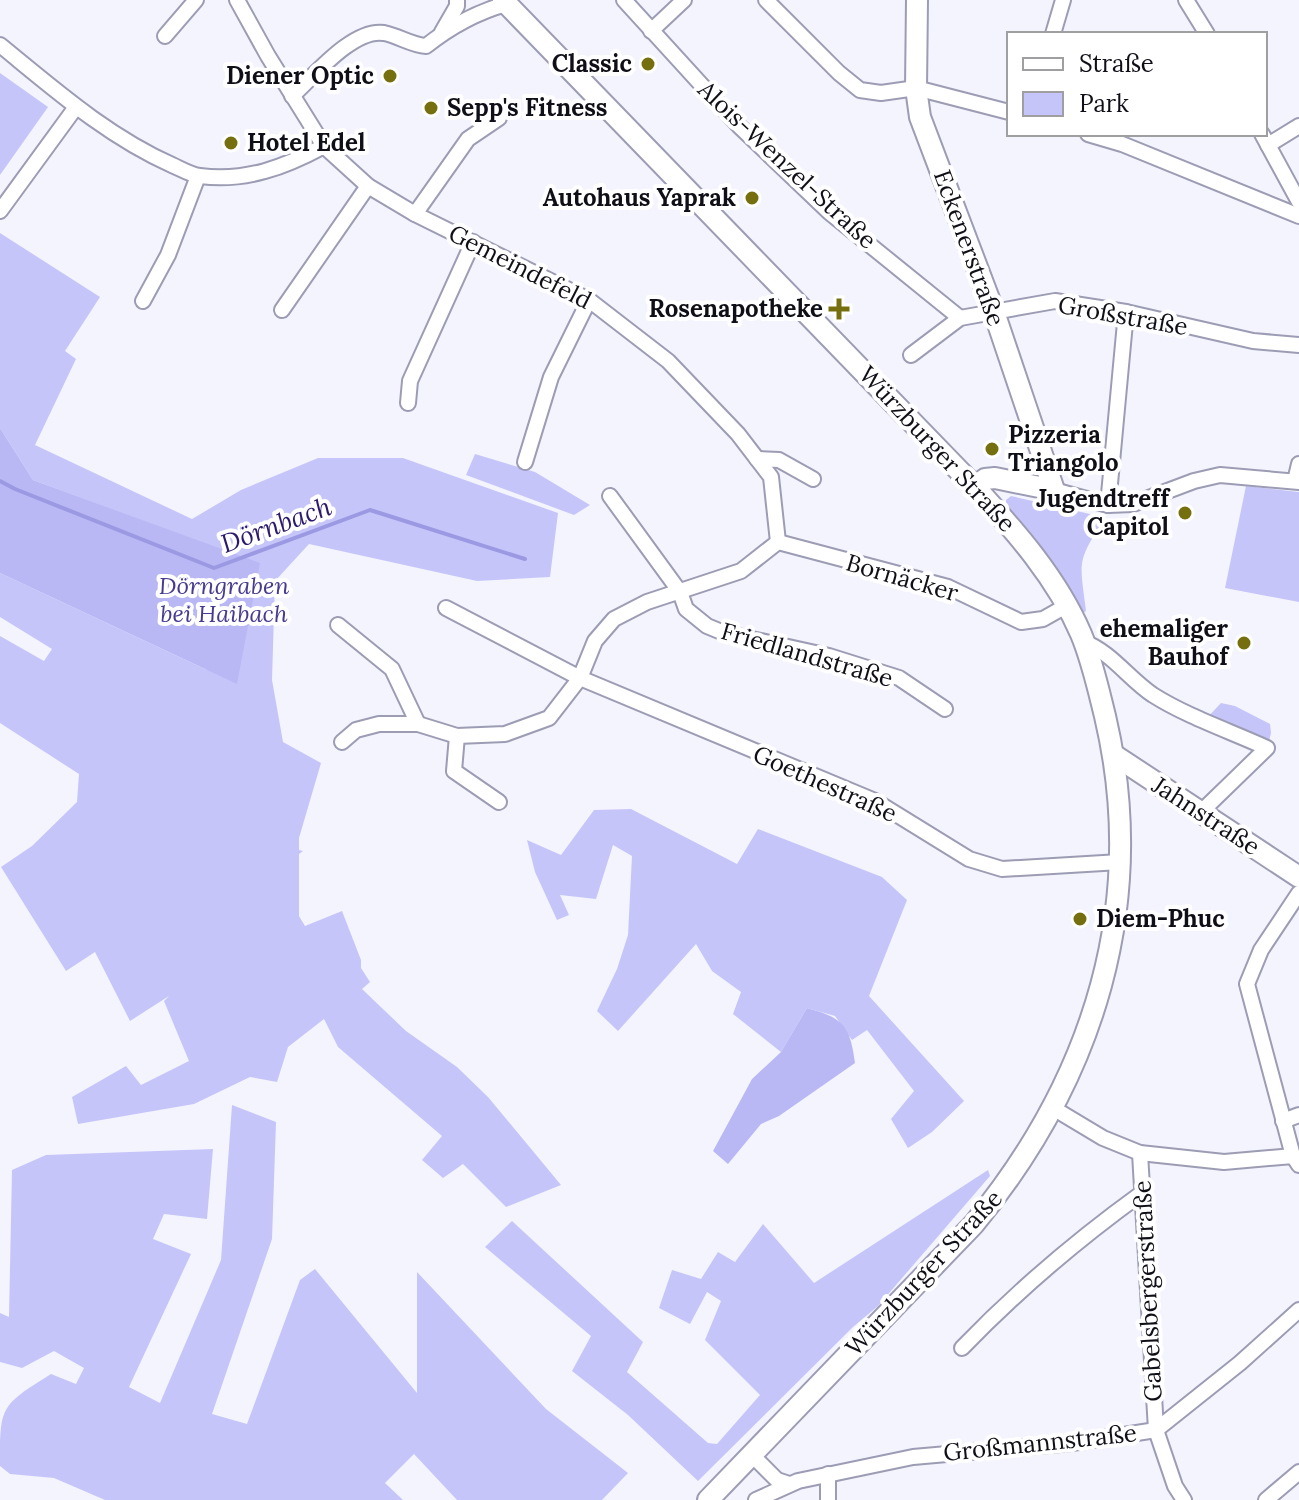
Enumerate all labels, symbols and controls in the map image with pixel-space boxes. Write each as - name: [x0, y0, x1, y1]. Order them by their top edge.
- legend: [1007, 32, 1267, 136]
- place label: Classic: [552, 48, 633, 79]
- text: Straße: [1079, 48, 1154, 79]
- marker: Classic: [639, 55, 657, 73]
- place label: Diener Optic: [226, 60, 375, 91]
- marker: Diener Optic: [381, 67, 399, 85]
- street label: Alois-Wenzel-Straße: [691, 73, 883, 255]
- text: Park: [1079, 88, 1129, 119]
- place label: Sepp's Fitness: [447, 92, 607, 123]
- marker: Sepp's Fitness: [422, 99, 440, 117]
- place label: Hotel Edel: [247, 127, 366, 158]
- marker: Hotel Edel: [222, 134, 240, 152]
- street label: Eckenerstraße: [927, 166, 1012, 330]
- place label: Autohaus Yaprak: [543, 182, 736, 213]
- marker: Autohaus Yaprak: [743, 189, 761, 207]
- street label: Gemeindefeld: [444, 217, 597, 316]
- street label: Großstraße: [1056, 289, 1190, 342]
- place label: Rosenapotheke: [649, 293, 823, 324]
- marker: Rosenapotheke: [830, 300, 848, 318]
- street label: Würzburger Straße: [852, 359, 1022, 538]
- place label: Pizzeria Triangolo: [1008, 419, 1119, 478]
- marker: Pizzeria Triangolo: [983, 440, 1001, 458]
- place label: Jugendtreff Capitol: [1036, 483, 1171, 542]
- water label: Dörnbach: [216, 489, 336, 560]
- marker: Jugendtreff Capitol: [1176, 504, 1194, 522]
- street label: Bornäcker: [842, 547, 962, 608]
- park label: Dörngraben bei Haibach: [159, 570, 289, 629]
- place label: ehemaliger Bauhof: [1100, 613, 1230, 672]
- street label: Friedlandstraße: [718, 615, 897, 694]
- marker: ehemaliger Bauhof: [1235, 634, 1253, 652]
- street label: Goethestraße: [748, 738, 902, 829]
- street label: Jahnstraße: [1146, 769, 1266, 862]
- place label: Diem-Phuc: [1096, 903, 1225, 934]
- marker: Diem-Phuc: [1071, 910, 1089, 928]
- street label: Gabelsbergerstraße: [1126, 1180, 1169, 1402]
- street label: Würzburger Straße: [839, 1183, 1009, 1362]
- street label: Großmannstraße: [942, 1417, 1138, 1468]

